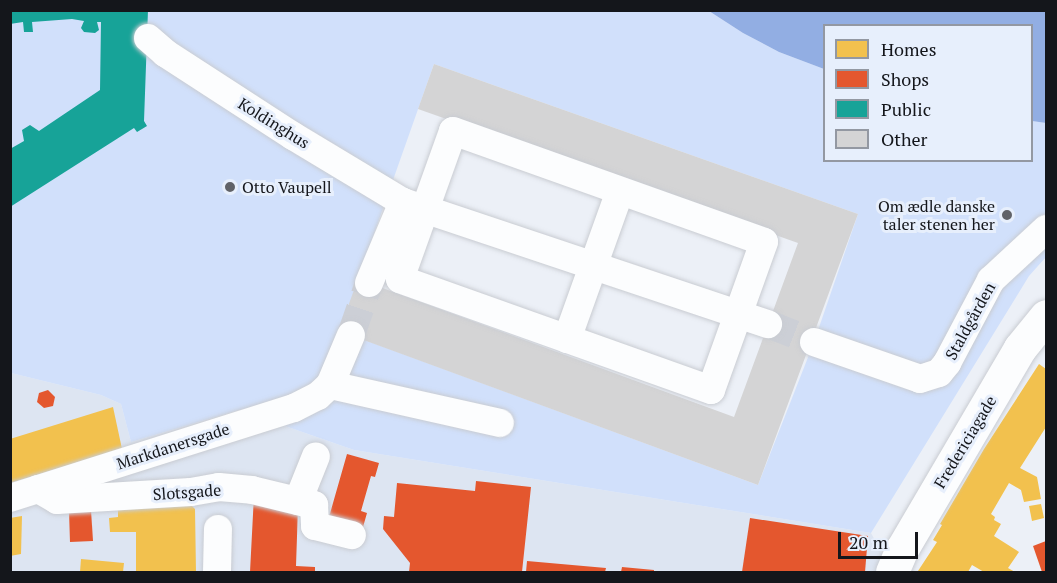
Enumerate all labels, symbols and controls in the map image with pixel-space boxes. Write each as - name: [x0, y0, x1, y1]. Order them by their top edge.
- legend: [823, 24, 1033, 162]
- text: Homes: [881, 37, 936, 61]
- text: Shops: [881, 67, 929, 91]
- street label: Koldinghus: [235, 94, 313, 152]
- text: Public: [881, 97, 931, 121]
- text: Other: [881, 127, 928, 151]
- place label: Otto Vaupell: [242, 177, 332, 197]
- marker: Otto Vaupell: [223, 180, 237, 194]
- place label: Om ædle danske taler stenen her: [878, 196, 995, 234]
- marker: Om ædle danske taler stenen her: [1000, 208, 1014, 222]
- street label: Staldgården: [941, 279, 999, 363]
- street label: Fredericiagade: [930, 392, 1000, 492]
- street label: Markdanersgade: [114, 419, 232, 473]
- street label: Slotsgade: [152, 480, 222, 504]
- scale bar: [841, 520, 920, 558]
- text: 20 m: [849, 530, 888, 554]

